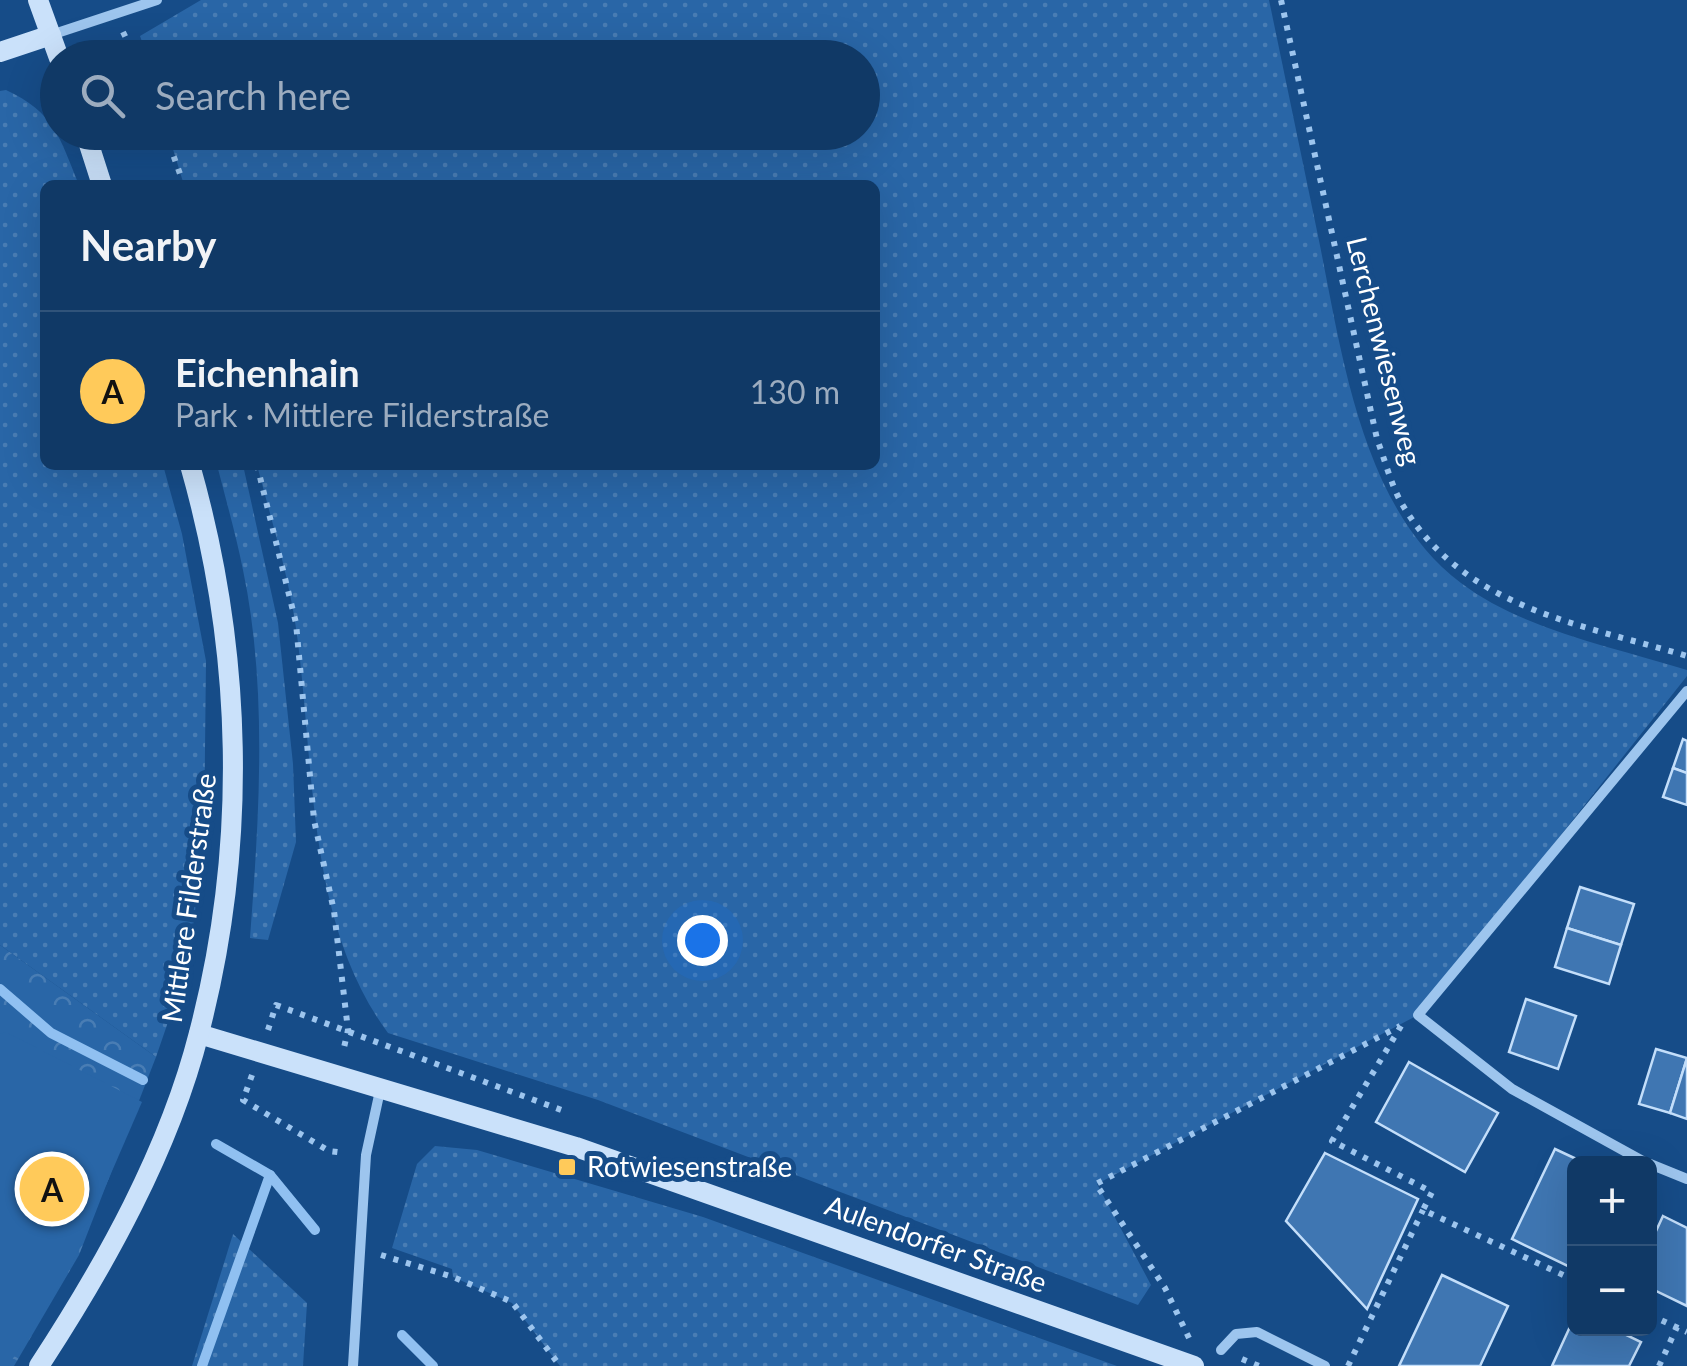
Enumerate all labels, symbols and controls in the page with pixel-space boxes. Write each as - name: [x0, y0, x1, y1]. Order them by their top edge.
- search box: [40, 40, 880, 150]
- icon: search: [75, 68, 130, 123]
- text: Search here: [155, 72, 351, 118]
- text: Nearby: [80, 220, 217, 270]
- street label: Lerchenwiesenweg: [1340, 233, 1430, 468]
- text: Eichenhain: [175, 349, 360, 395]
- text: A: [101, 372, 124, 411]
- text: 130 m: [750, 372, 840, 411]
- text: Park · Mittlere Filderstraße: [175, 395, 549, 434]
- street label: Mittlere Filderstraße: [154, 771, 222, 1025]
- your location: [677, 915, 728, 966]
- place label: Rotwiesenstraße: [587, 1149, 792, 1183]
- pin: A: [20, 1152, 84, 1226]
- marker: Rotwiesenstraße: [556, 1156, 578, 1178]
- map controls: [1567, 1156, 1657, 1336]
- button: +: [1567, 1156, 1657, 1246]
- street label: Aulendorfer Straße: [821, 1187, 1052, 1299]
- button: −: [1567, 1246, 1657, 1336]

